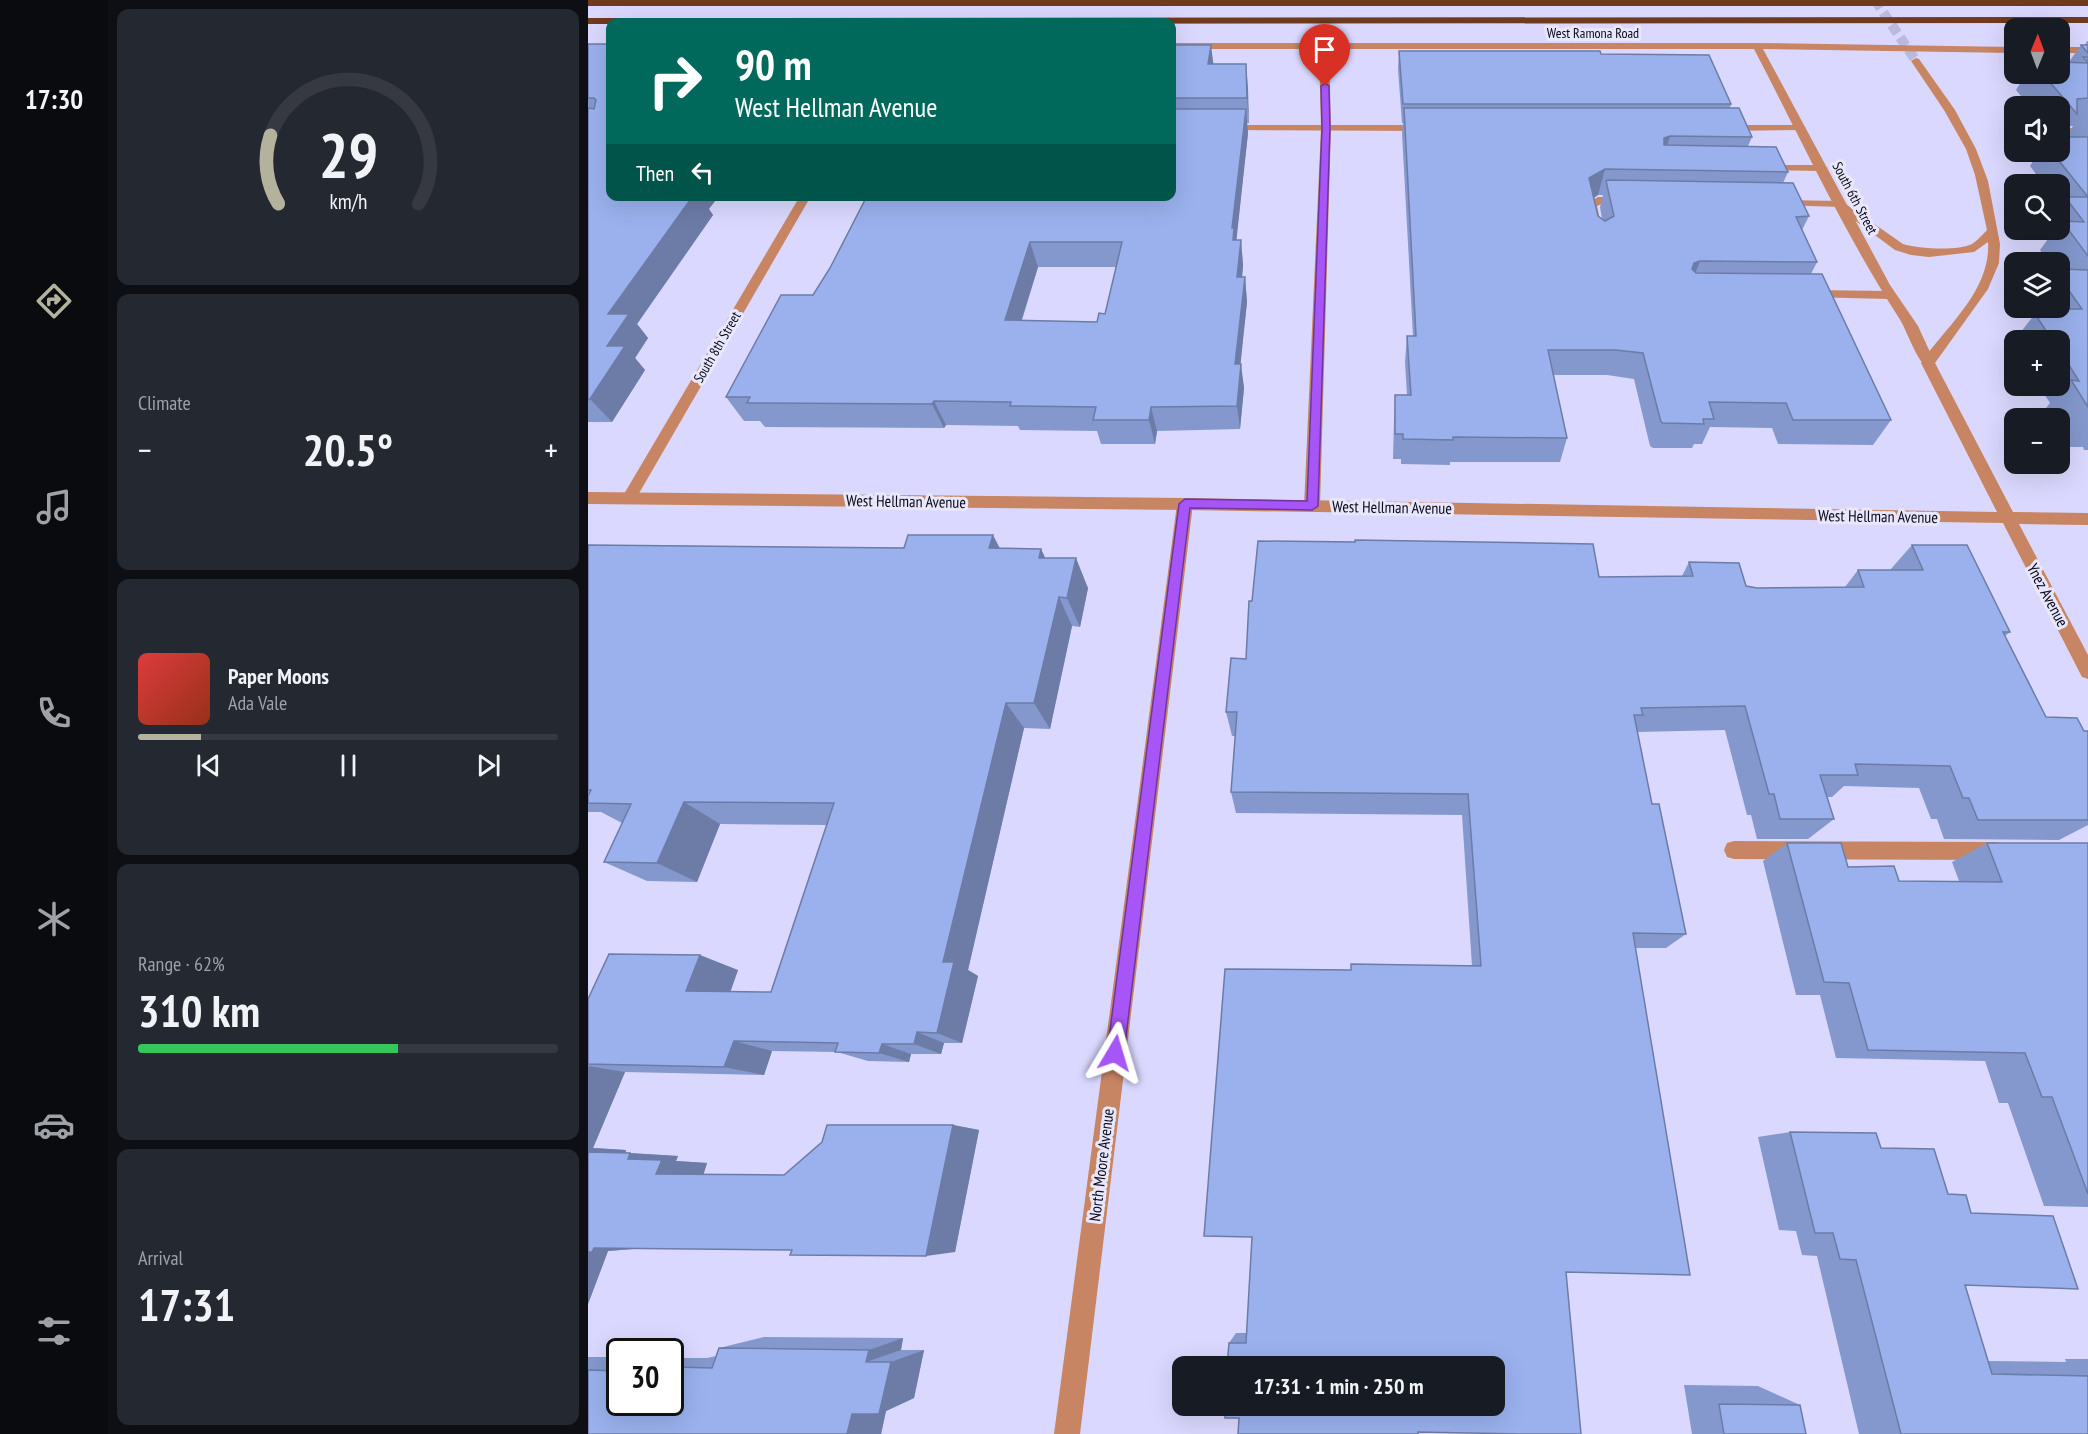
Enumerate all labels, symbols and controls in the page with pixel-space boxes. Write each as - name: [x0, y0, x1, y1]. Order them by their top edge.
- north arrow: [2004, 18, 2070, 84]
- map controls: [2004, 18, 2070, 474]
- pin: [1299, 24, 1350, 86]
- street label: West Ramona Road: [1547, 24, 1639, 42]
- icon: arrive: [1308, 33, 1341, 66]
- text: 90 m: [735, 37, 812, 92]
- icon: right: [636, 42, 714, 120]
- text: 17:30: [25, 82, 83, 116]
- text: West Hellman Avenue: [735, 90, 937, 124]
- button: sound: [2004, 96, 2070, 162]
- text: 29: [318, 114, 378, 195]
- icon: left: [686, 156, 719, 189]
- text: Then: [636, 159, 674, 187]
- street label: South 6th Street: [1828, 159, 1882, 237]
- button: search: [2004, 174, 2070, 240]
- text: km/h: [329, 187, 367, 215]
- button: layers: [2004, 252, 2070, 318]
- icon: directions: [33, 280, 75, 322]
- street label: South 8th Street: [689, 308, 745, 386]
- button: +: [2004, 330, 2070, 396]
- text: Climate: [138, 390, 191, 416]
- button: −: [2004, 408, 2070, 474]
- text: 20.5°: [303, 420, 393, 478]
- text: −: [138, 428, 152, 471]
- text: +: [544, 428, 558, 471]
- icon: music: [33, 486, 75, 528]
- street label: West Hellman Avenue: [846, 490, 966, 512]
- street label: West Hellman Avenue: [1332, 496, 1452, 518]
- street label: West Hellman Avenue: [1818, 505, 1938, 527]
- street label: Ynez Avenue: [2023, 560, 2073, 630]
- text: Paper Moons: [228, 662, 329, 690]
- text: Ada Vale: [228, 690, 287, 716]
- icon: phone: [33, 692, 75, 734]
- icon: previous: [192, 749, 225, 782]
- icon: pause: [332, 749, 365, 782]
- icon: next: [472, 749, 505, 782]
- icon: climate: [33, 898, 75, 940]
- text: Range · 62%: [138, 951, 225, 977]
- text: 310 km: [138, 981, 260, 1039]
- position arrow: [1083, 1021, 1147, 1085]
- icon: car: [33, 1104, 75, 1146]
- street label: North Moore Avenue: [1084, 1107, 1118, 1223]
- text: Arrival: [138, 1245, 183, 1271]
- text: 17:31: [138, 1275, 235, 1333]
- icon: filters: [33, 1310, 75, 1352]
- speed limit sign: 30: [606, 1338, 684, 1416]
- text: 17:31 · 1 min · 250 m: [1253, 1372, 1424, 1400]

